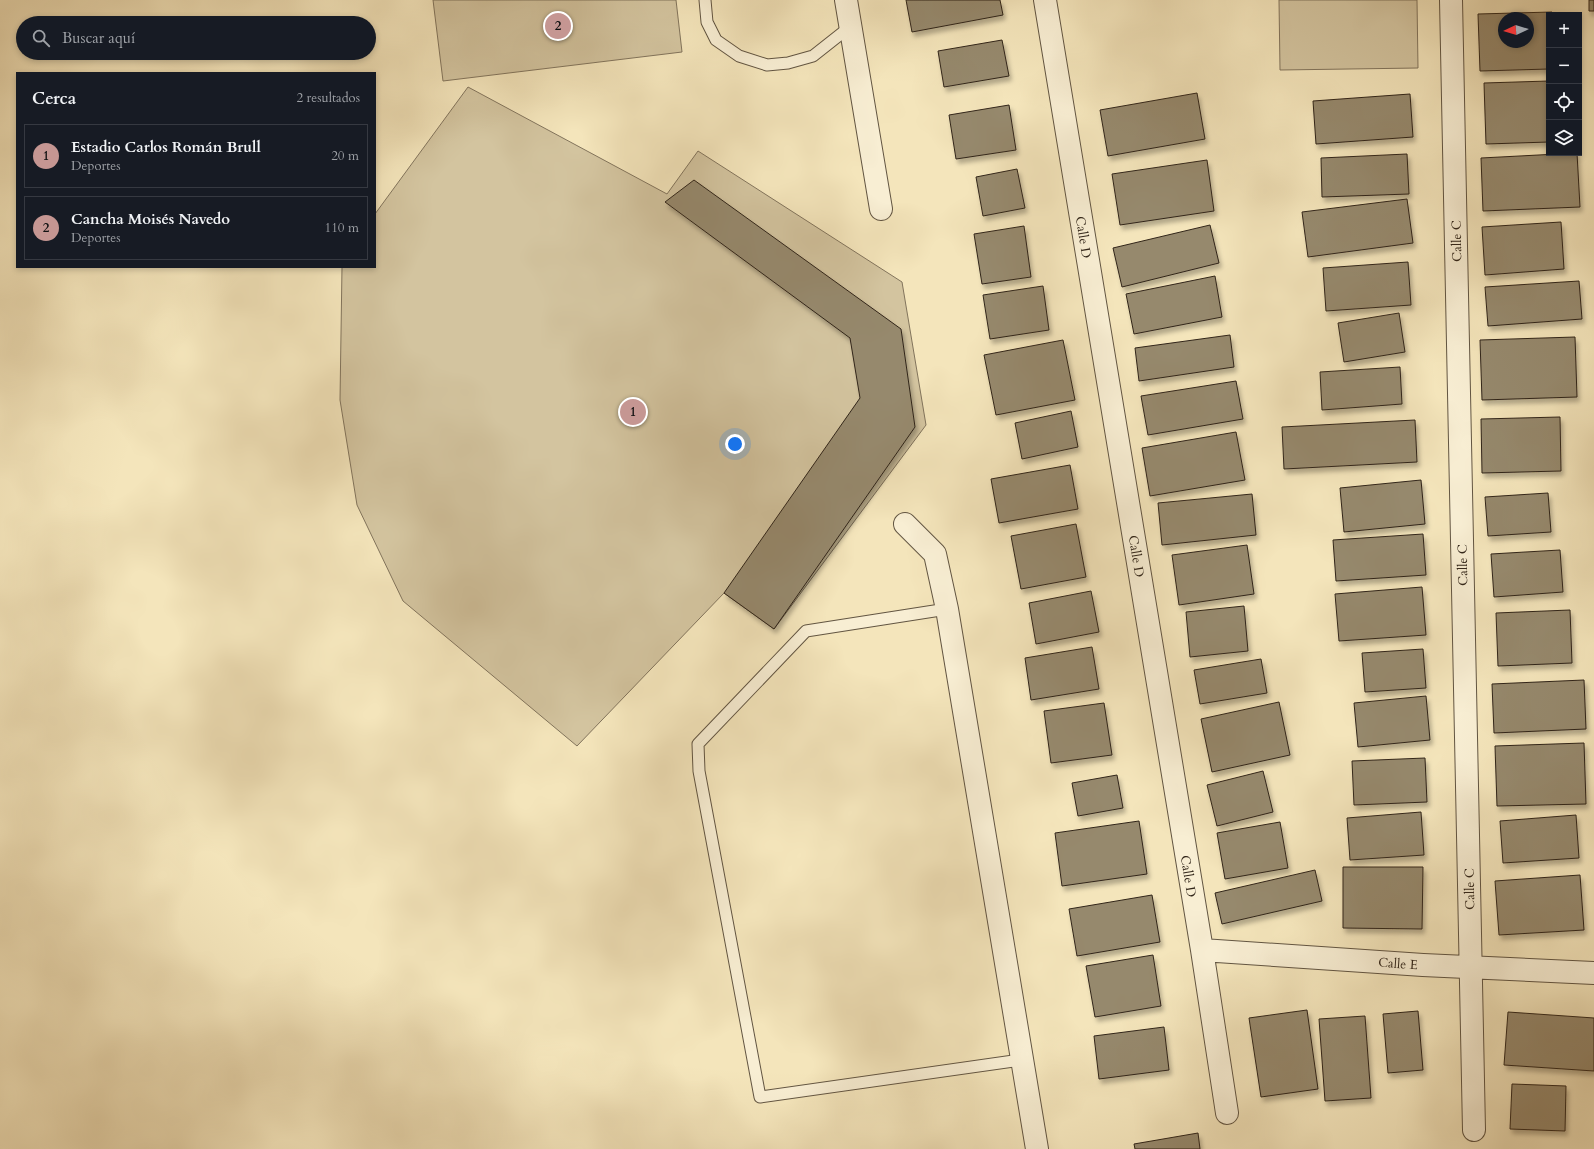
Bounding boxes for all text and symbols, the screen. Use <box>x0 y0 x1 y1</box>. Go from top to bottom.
pin: 2 <box>545 11 571 41</box>
north arrow <box>1498 12 1534 48</box>
map controls <box>1546 12 1582 156</box>
button: + <box>1546 12 1582 48</box>
search box <box>16 16 376 60</box>
icon: search <box>30 27 52 49</box>
text: Buscar aquí <box>62 28 135 48</box>
button: − <box>1546 48 1582 84</box>
button: locate <box>1546 84 1582 120</box>
text: Cerca <box>32 87 76 110</box>
text: 2 resultados <box>296 89 360 107</box>
button: layers <box>1546 120 1582 156</box>
text: Estadio Carlos Román Brull <box>71 137 261 157</box>
text: 1 <box>43 147 49 165</box>
text: 20 m <box>331 147 359 165</box>
text: Deportes <box>71 157 121 175</box>
text: Cancha Moisés Navedo <box>71 209 230 229</box>
street label: Calle D <box>1071 215 1095 259</box>
text: 2 <box>43 219 49 237</box>
text: 110 m <box>325 219 359 237</box>
street label: Calle C <box>1448 220 1466 262</box>
text: Deportes <box>71 229 121 247</box>
pin: 1 <box>620 397 646 427</box>
your location <box>725 434 745 454</box>
street label: Calle D <box>1124 534 1148 578</box>
street label: Calle C <box>1454 544 1472 586</box>
street label: Calle D <box>1176 854 1200 898</box>
street label: Calle C <box>1461 868 1479 910</box>
street label: Calle E <box>1378 954 1418 974</box>

